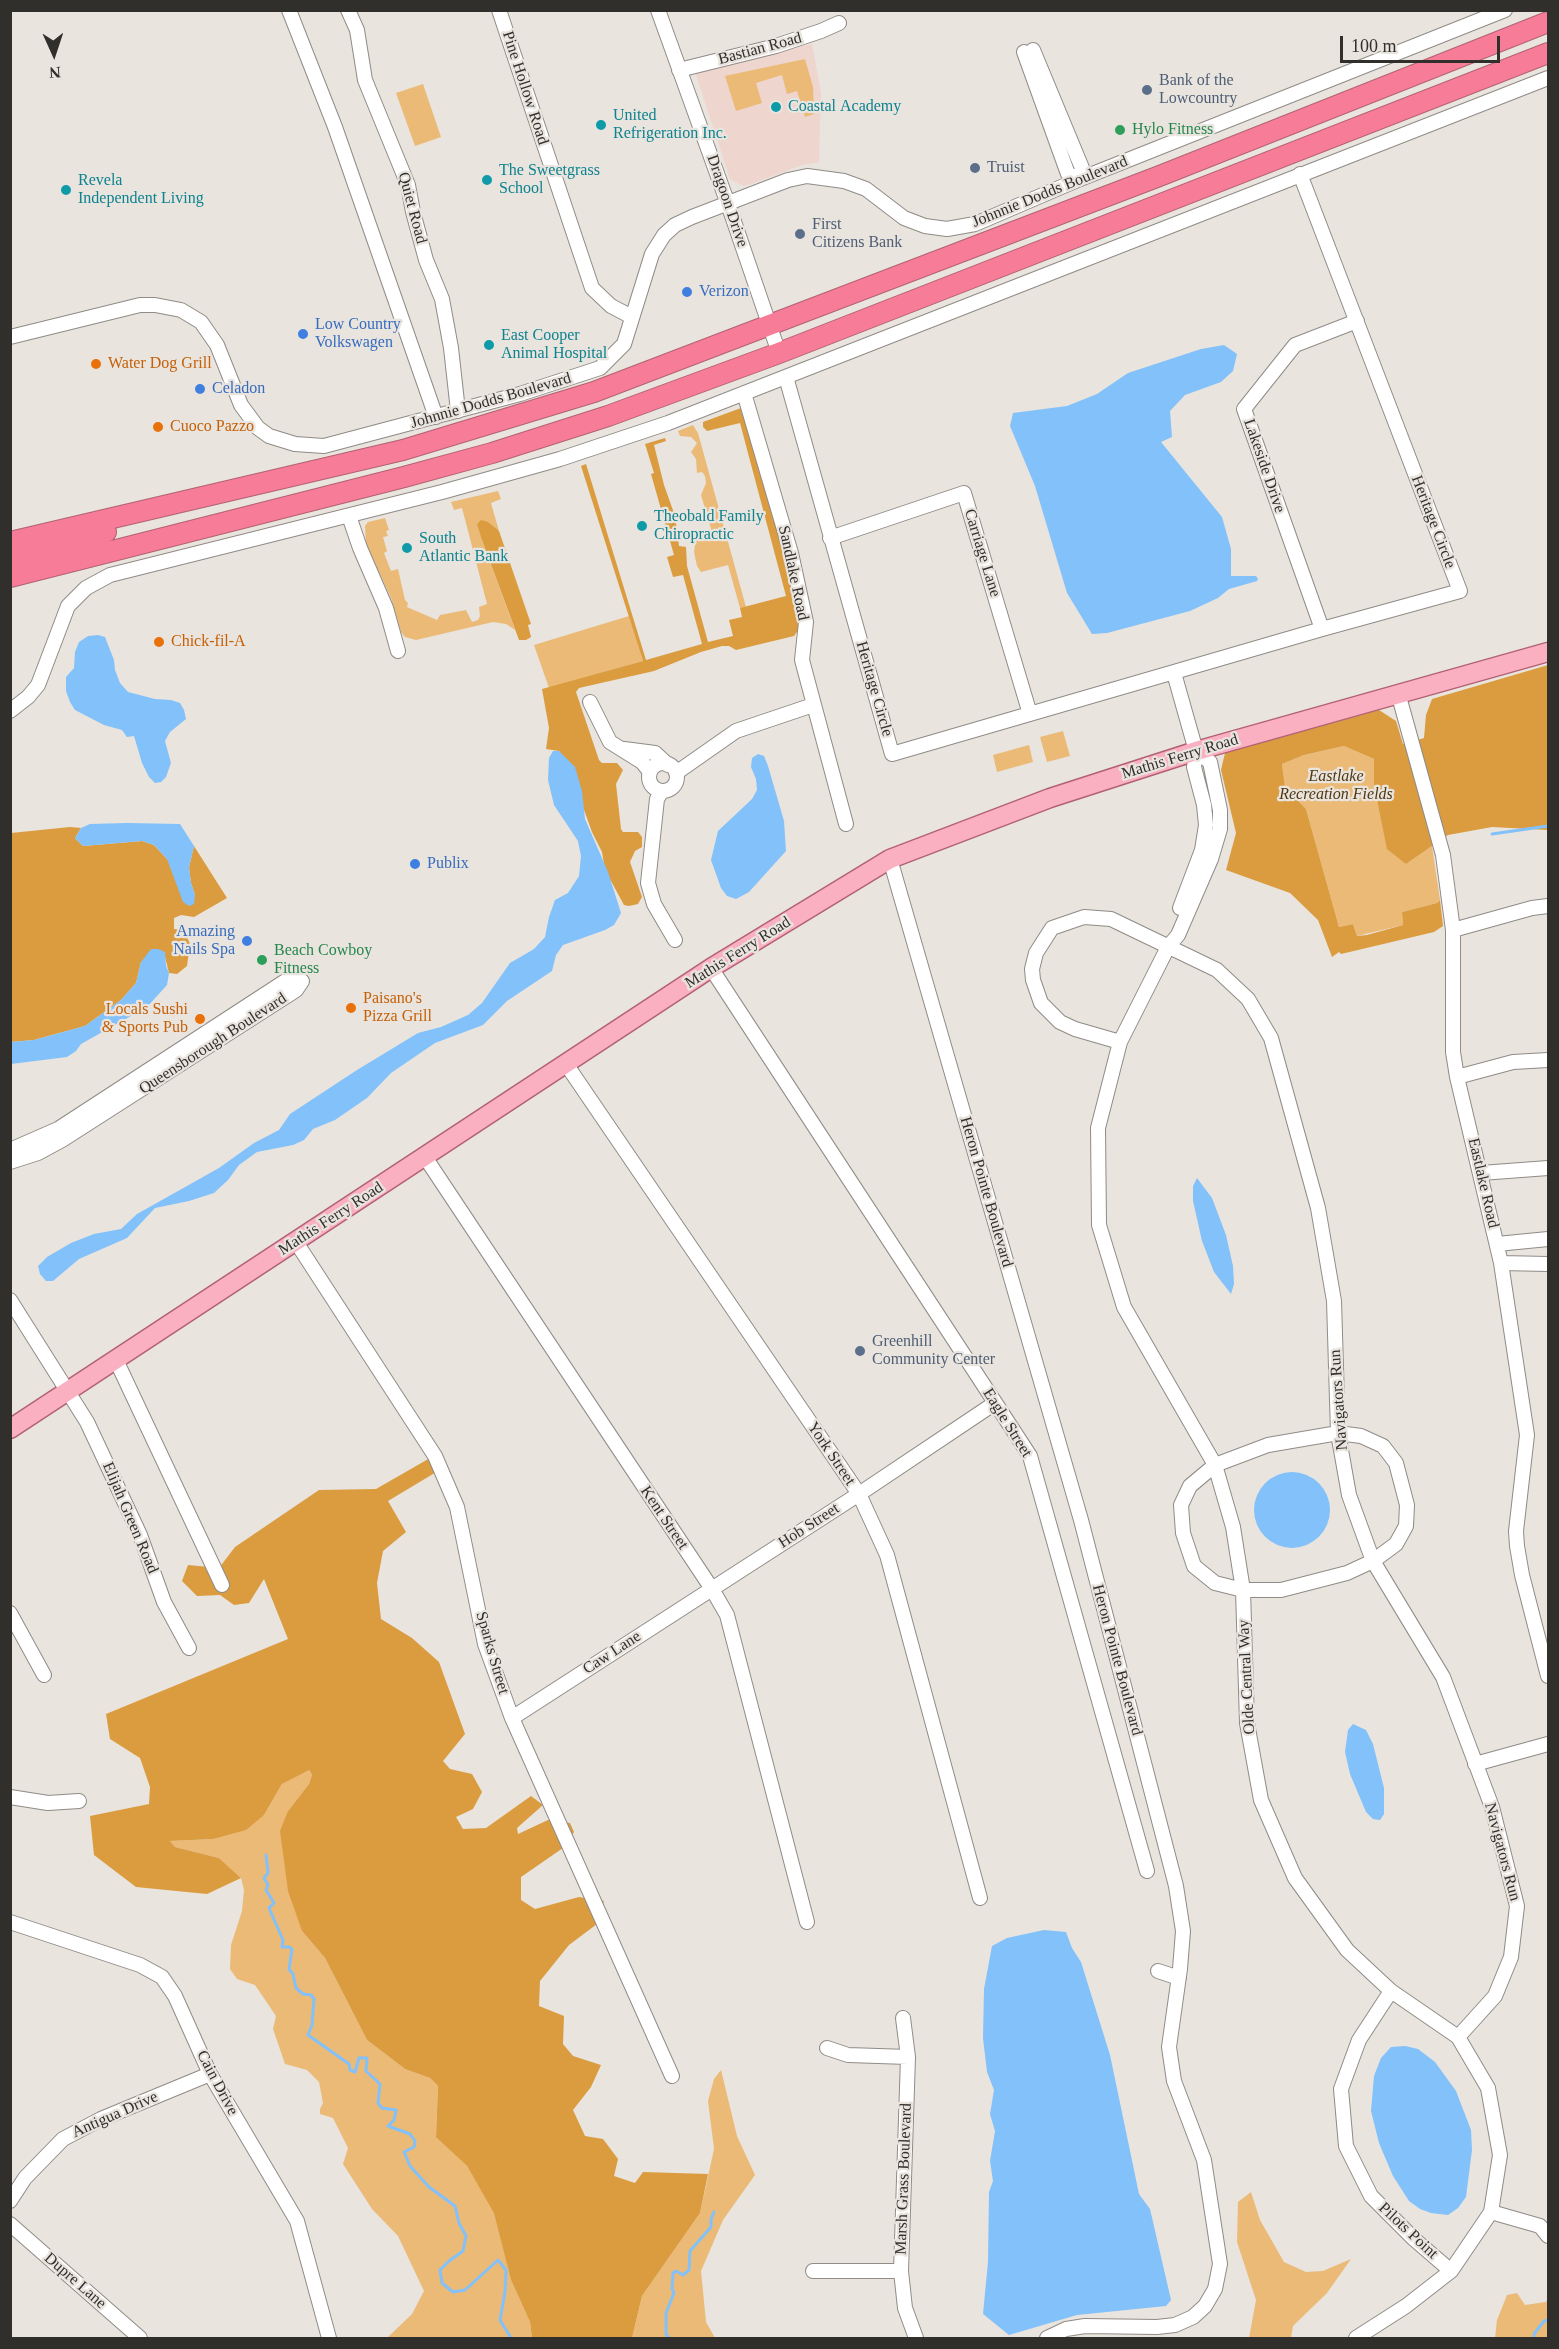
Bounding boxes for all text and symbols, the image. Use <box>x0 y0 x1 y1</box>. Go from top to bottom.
north arrow <box>24 24 84 84</box>
scale bar <box>1343 24 1504 62</box>
street label: Pine Hollow Road <box>498 29 552 147</box>
street label: Bastian Road <box>716 29 804 69</box>
text: 100 m <box>1351 36 1397 56</box>
text: N <box>49 64 61 81</box>
place label: Bank of the Lowcountry <box>1159 71 1237 109</box>
marker: Bank of the Lowcountry <box>1140 83 1154 97</box>
place label: Coastal Academy <box>788 97 901 117</box>
marker: Coastal Academy <box>769 100 783 114</box>
place label: United Refrigeration Inc. <box>613 106 727 144</box>
marker: United Refrigeration Inc. <box>594 118 608 132</box>
place label: Hylo Fitness <box>1132 120 1213 140</box>
marker: Hylo Fitness <box>1113 123 1127 137</box>
street label: Dragoon Drive <box>702 152 752 250</box>
street label: Johnnie Dodds Boulevard <box>969 152 1131 232</box>
place label: Truist <box>987 158 1025 178</box>
place label: The Sweetgrass School <box>499 161 600 199</box>
marker: Truist <box>968 161 982 175</box>
street label: Quiet Road <box>393 170 431 246</box>
place label: Revela Independent Living <box>78 171 204 209</box>
marker: The Sweetgrass School <box>480 173 494 187</box>
marker: Revela Independent Living <box>59 183 73 197</box>
place label: First Citizens Bank <box>812 215 902 253</box>
marker: First Citizens Bank <box>793 227 807 241</box>
place label: Verizon <box>699 282 749 302</box>
marker: Verizon <box>680 285 694 299</box>
place label: Low Country Volkswagen <box>315 315 401 353</box>
place label: East Cooper Animal Hospital <box>501 326 607 364</box>
marker: Low Country Volkswagen <box>296 327 310 341</box>
marker: East Cooper Animal Hospital <box>482 338 496 352</box>
place label: Water Dog Grill <box>108 354 212 374</box>
marker: Water Dog Grill <box>89 357 103 371</box>
street label: Johnnie Dodds Boulevard <box>408 369 574 433</box>
place label: Celadon <box>212 379 265 399</box>
marker: Celadon <box>193 382 207 396</box>
street label: Lakeside Drive <box>1239 416 1289 516</box>
place label: Cuoco Pazzo <box>170 417 254 437</box>
marker: Cuoco Pazzo <box>151 420 165 434</box>
street label: Heritage Circle <box>1406 473 1460 571</box>
place label: Theobald Family Chiropractic <box>654 507 764 545</box>
street label: Carriage Lane <box>960 507 1004 599</box>
marker: Theobald Family Chiropractic <box>635 519 649 533</box>
street label: Sandlake Road <box>774 524 812 622</box>
place label: South Atlantic Bank <box>419 529 508 567</box>
marker: South Atlantic Bank <box>400 541 414 555</box>
place label: Chick-fil-A <box>171 632 246 652</box>
marker: Chick-fil-A <box>152 635 166 649</box>
street label: Heritage Circle <box>851 639 897 739</box>
street label: Mathis Ferry Road <box>1119 730 1241 784</box>
park label: Eastlake Recreation Fields <box>1279 767 1393 805</box>
place label: Publix <box>427 854 469 874</box>
marker: Publix <box>408 857 422 871</box>
street label: Mathis Ferry Road <box>682 913 794 993</box>
place label: Amazing Nails Spa <box>173 922 235 960</box>
marker: Amazing Nails Spa <box>240 934 254 948</box>
place label: Beach Cowboy Fitness <box>274 941 372 979</box>
marker: Beach Cowboy Fitness <box>255 953 269 967</box>
street label: Queensborough Boulevard <box>136 989 290 1099</box>
place label: Paisano's Pizza Grill <box>363 989 432 1027</box>
place label: Locals Sushi & Sports Pub <box>102 1000 188 1038</box>
marker: Paisano's Pizza Grill <box>344 1001 358 1015</box>
marker: Locals Sushi & Sports Pub <box>193 1012 207 1026</box>
street label: Heron Pointe Boulevard <box>955 1115 1017 1269</box>
street label: Eastlake Road <box>1463 1136 1503 1230</box>
street label: Mathis Ferry Road <box>275 1178 387 1260</box>
place label: Greenhill Community Center <box>872 1332 995 1370</box>
marker: Greenhill Community Center <box>853 1344 867 1358</box>
street label: Navigators Run <box>1326 1349 1352 1451</box>
street label: Eagle Street <box>978 1385 1036 1461</box>
street label: York Street <box>803 1419 859 1489</box>
street label: Elijah Green Road <box>98 1459 162 1577</box>
street label: Kent Street <box>636 1483 692 1553</box>
street label: Hob Street <box>775 1499 843 1553</box>
street label: Heron Pointe Boulevard <box>1088 1582 1146 1738</box>
street label: Sparks Street <box>471 1610 513 1696</box>
street label: Olde Central Way <box>1234 1619 1260 1735</box>
street label: Caw Lane <box>579 1627 645 1679</box>
street label: Navigators Run <box>1480 1801 1524 1903</box>
street label: Cain Drive <box>192 2047 242 2119</box>
street label: Antigua Drive <box>69 2088 161 2142</box>
street label: Marsh Grass Boulevard <box>892 2103 916 2255</box>
street label: Pilots Point <box>1374 2199 1442 2263</box>
street label: Dupre Lane <box>40 2249 110 2313</box>

